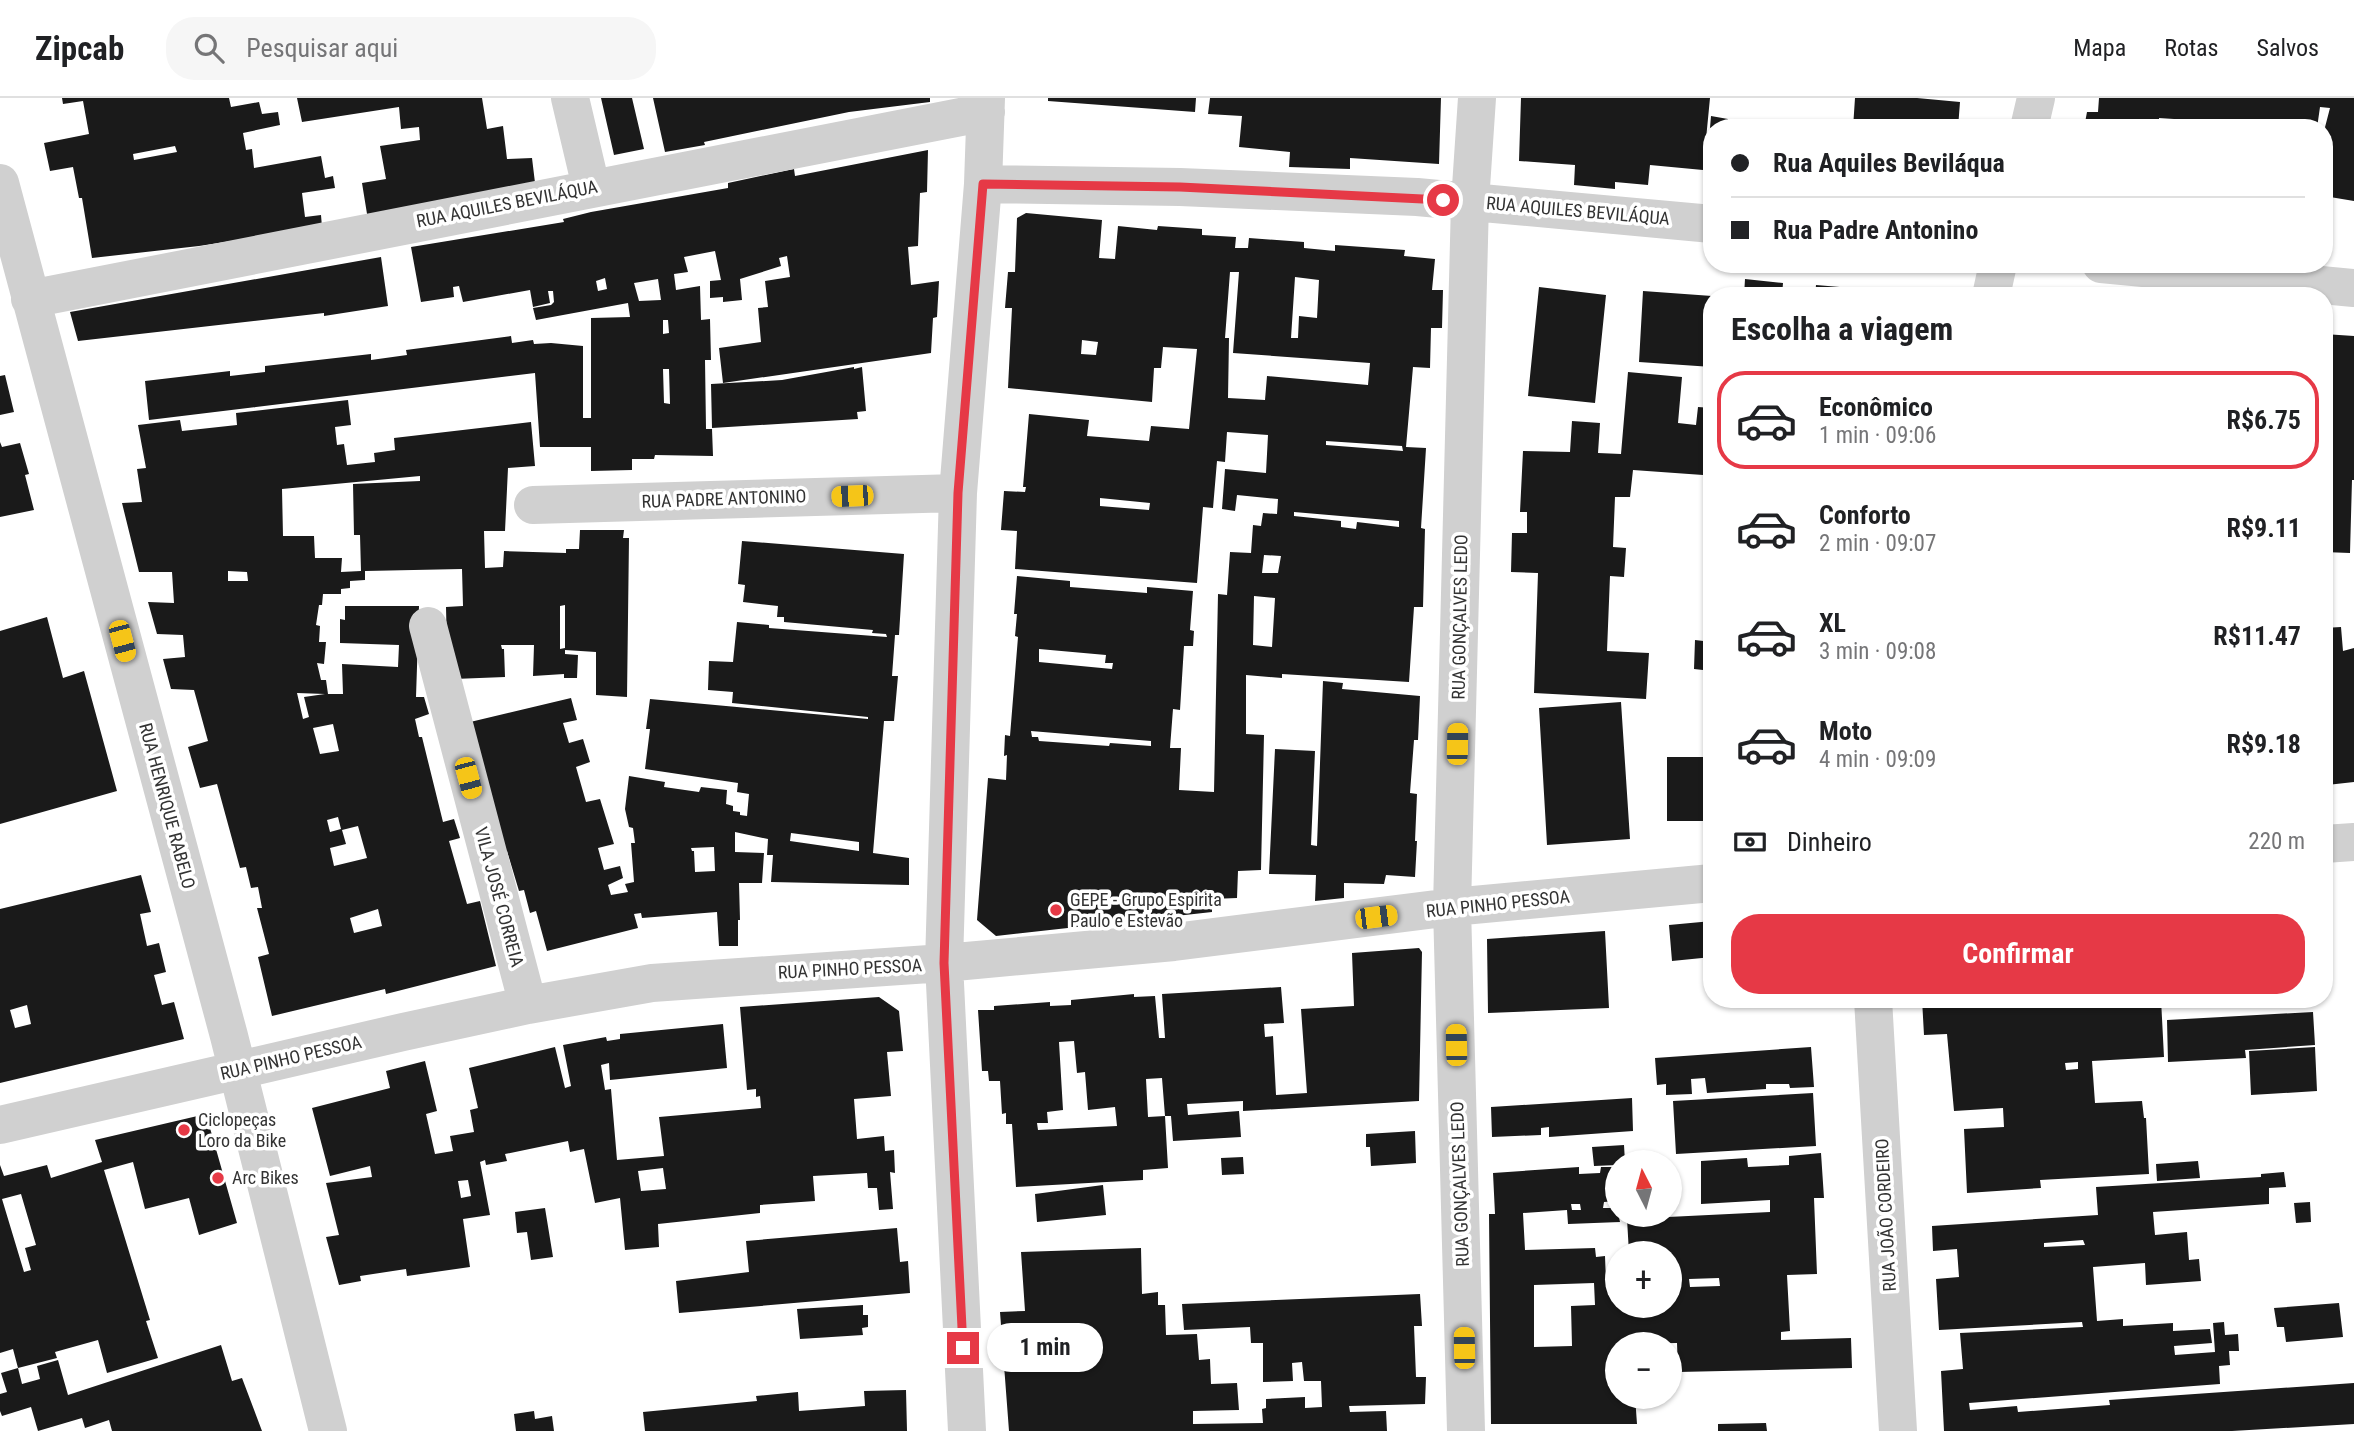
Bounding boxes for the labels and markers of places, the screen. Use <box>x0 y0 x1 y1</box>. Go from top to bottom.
place label: GEPE - Grupo Espirita Paulo e Estevão <box>1070 889 1222 931</box>
marker: GEPE - Grupo Espirita Paulo e Estevão <box>1048 902 1064 918</box>
place label: Ciclopeças Loro da Bike <box>198 1109 286 1151</box>
marker: Ciclopeças Loro da Bike <box>176 1122 192 1138</box>
place label: Arc Bikes <box>232 1167 299 1188</box>
marker: Arc Bikes <box>210 1170 226 1186</box>

